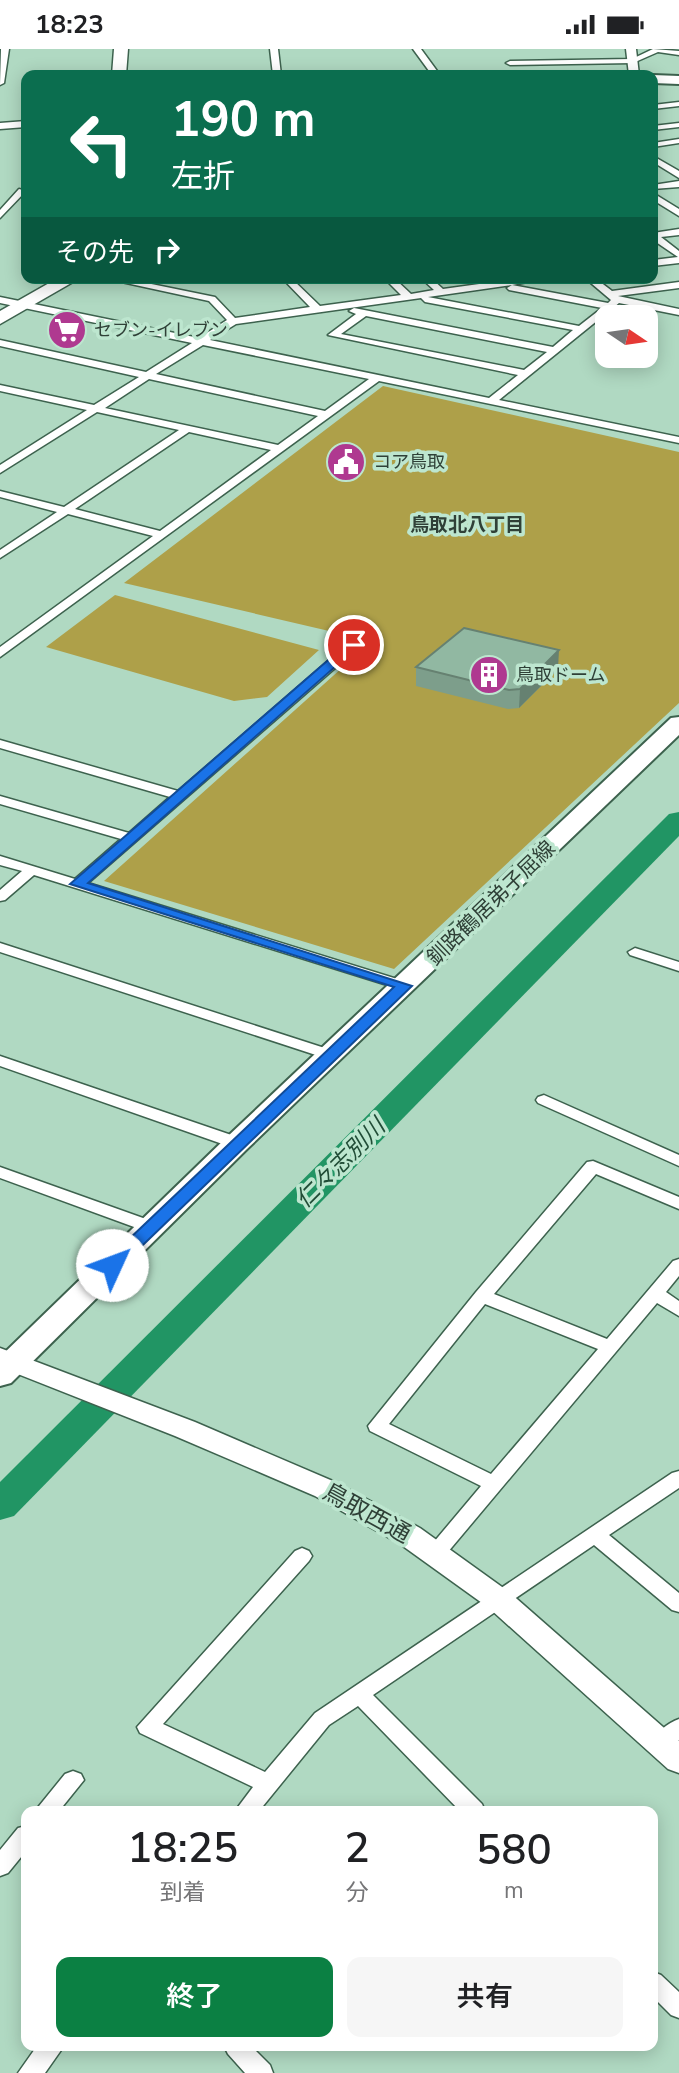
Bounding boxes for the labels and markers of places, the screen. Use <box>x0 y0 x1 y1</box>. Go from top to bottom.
supermarket icon: セブン-イレブン <box>46 309 88 351</box>
place label: セブン-イレブン <box>94 318 228 342</box>
public building icon: コア鳥取 <box>325 441 367 483</box>
place label: コア鳥取 <box>373 450 445 474</box>
pin <box>324 615 384 675</box>
building icon: 鳥取ドーム <box>468 654 510 696</box>
place label: 鳥取ドーム <box>516 663 605 687</box>

